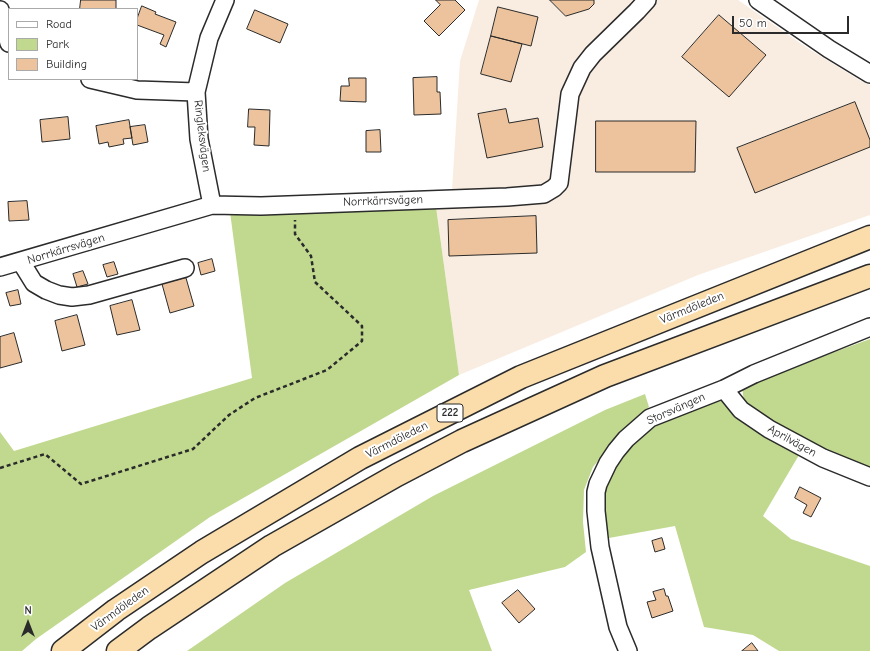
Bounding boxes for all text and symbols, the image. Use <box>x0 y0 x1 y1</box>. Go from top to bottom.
legend <box>8 8 138 80</box>
scale bar <box>734 8 851 34</box>
text: 50 m <box>739 16 767 30</box>
text: Road <box>46 17 72 31</box>
text: Park <box>46 37 69 51</box>
text: Building <box>46 57 87 71</box>
street label: Ringleksvägen <box>190 99 214 173</box>
street label: Norrkärrsvägen <box>343 192 423 210</box>
street label: Norrkärrsvägen <box>26 230 106 268</box>
street label: Värmdöleden <box>658 289 726 327</box>
street label: Storsvängen <box>645 390 707 428</box>
road number: 222 <box>437 404 463 422</box>
street label: Värmdöleden <box>364 418 430 462</box>
street label: Aprilvägen <box>765 422 819 460</box>
street label: Värmdöleden <box>88 583 152 635</box>
north arrow <box>8 603 48 643</box>
text: N <box>24 604 32 617</box>

